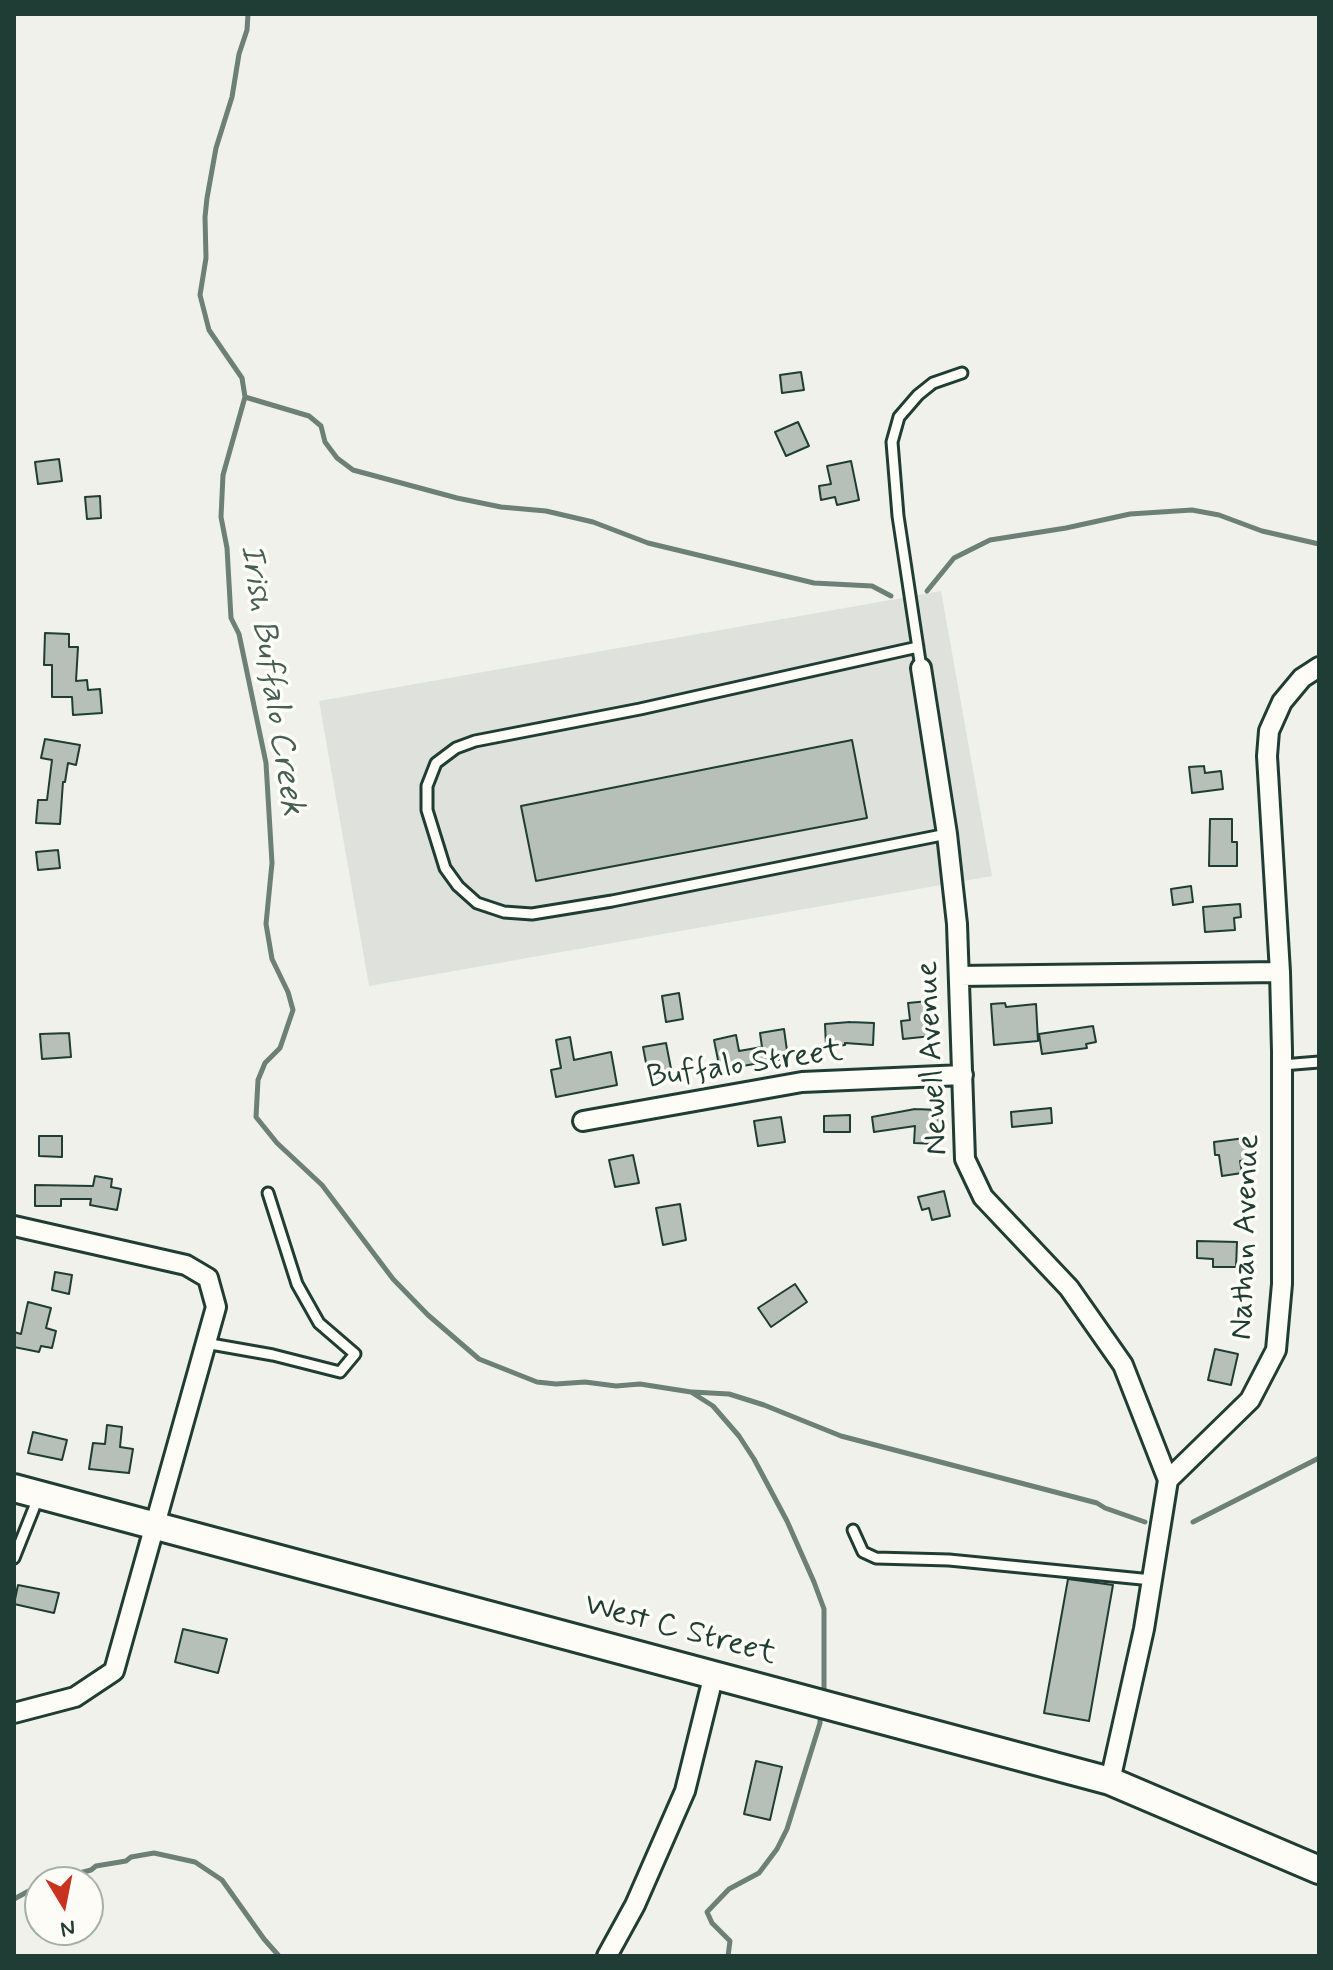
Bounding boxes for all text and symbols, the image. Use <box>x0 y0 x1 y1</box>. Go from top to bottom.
water label: Irish Buffalo Creek <box>228 541 312 819</box>
street label: Newell Avenue <box>910 960 958 1156</box>
street label: Buffalo Street <box>645 1033 845 1099</box>
street label: Nathan Avenue <box>1224 1133 1270 1341</box>
street label: West C Street <box>580 1587 780 1675</box>
north arrow <box>24 1866 104 1946</box>
text: N <box>58 1913 77 1943</box>

